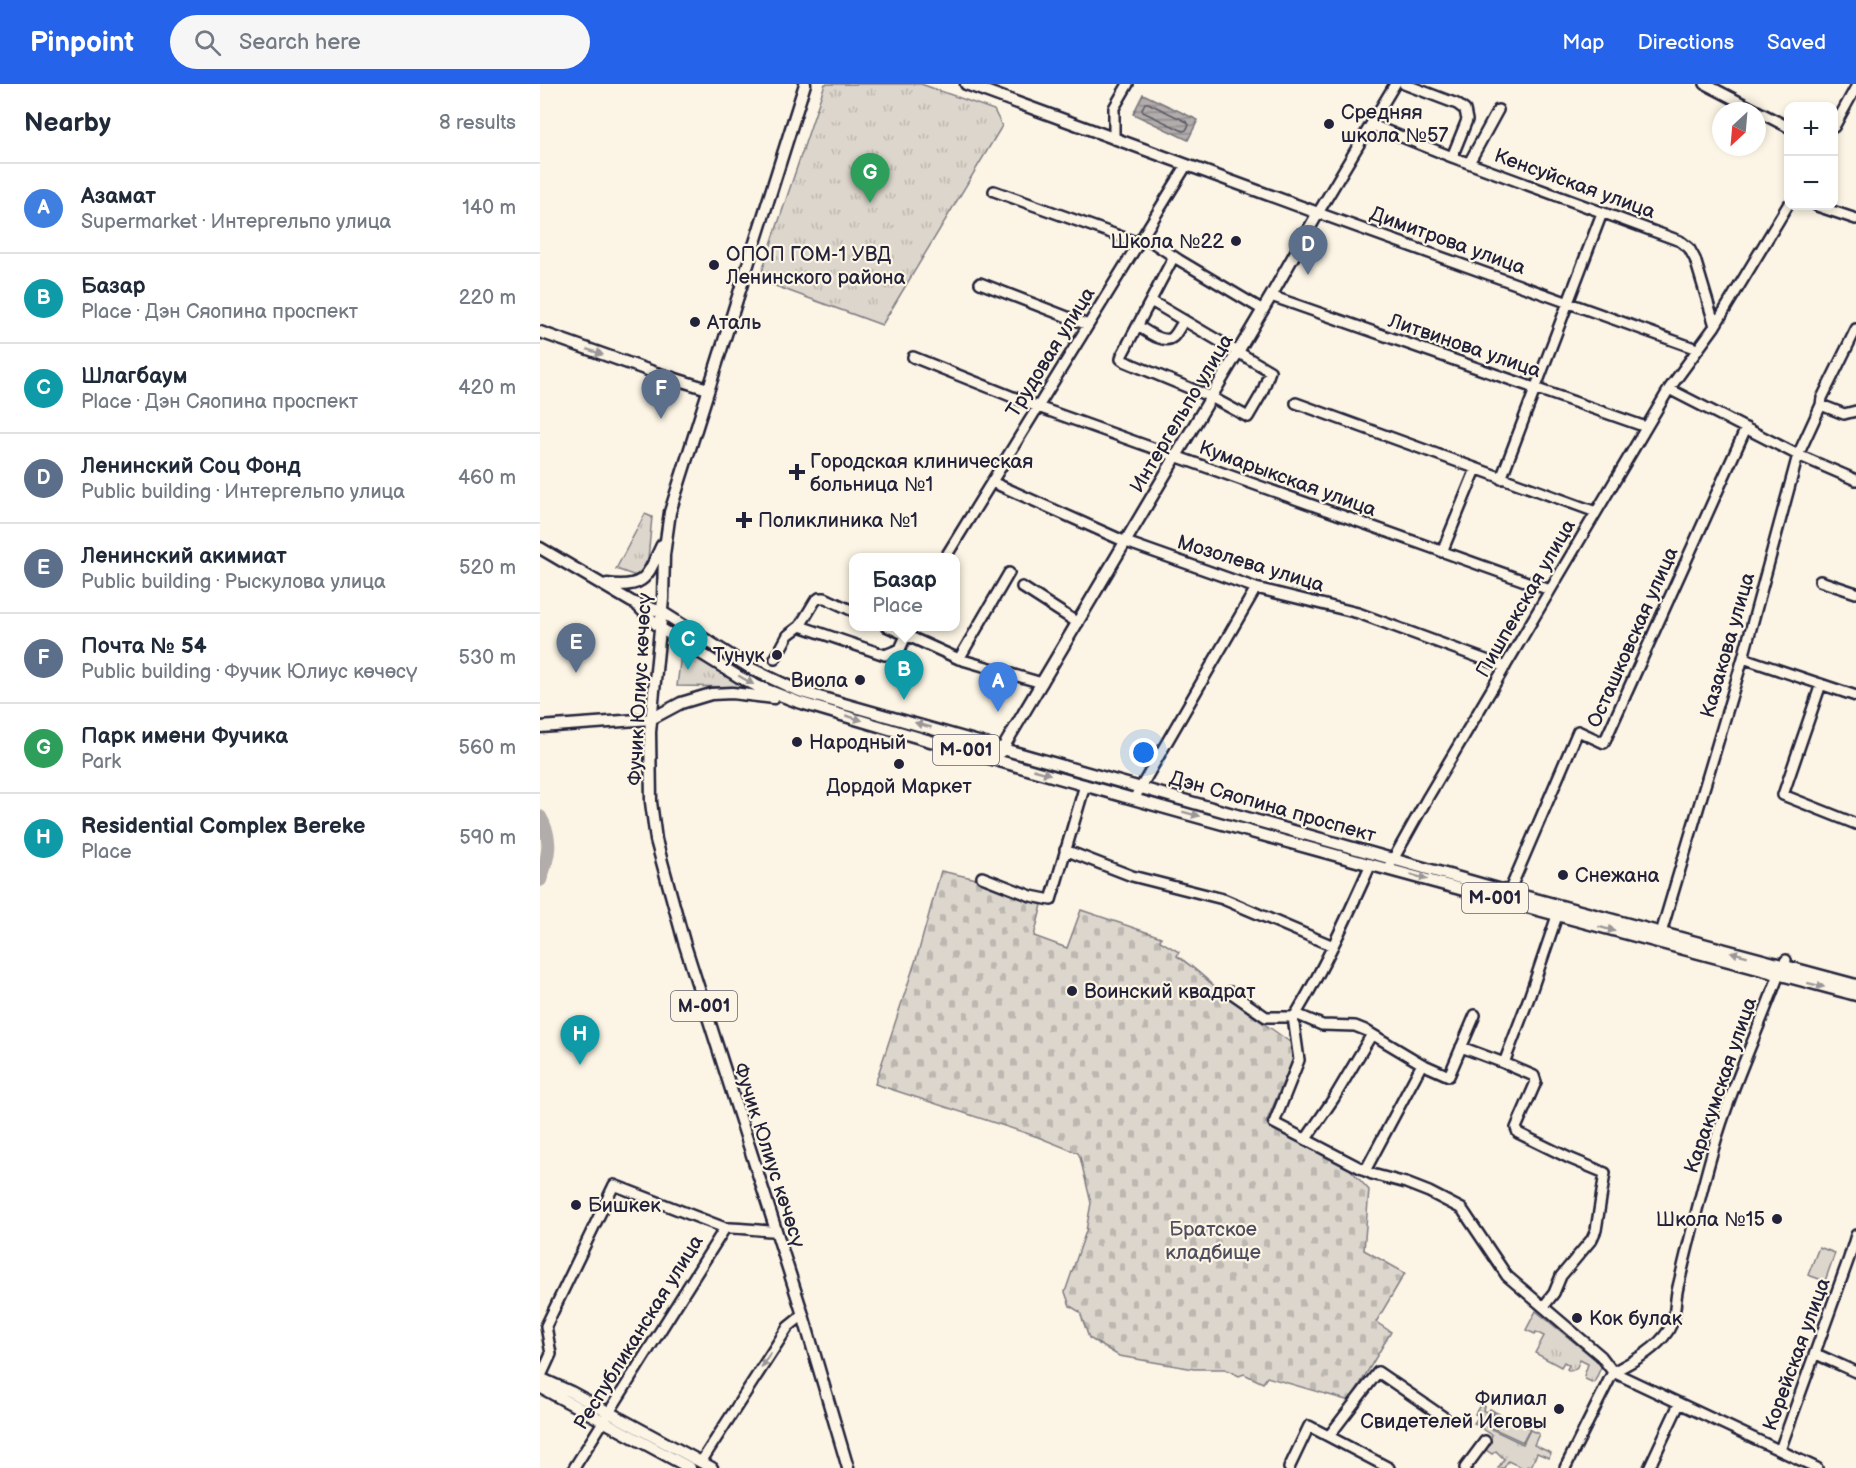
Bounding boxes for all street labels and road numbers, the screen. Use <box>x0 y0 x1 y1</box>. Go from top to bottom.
street label: Кенсуйская улица <box>1491 144 1659 224</box>
street label: Димитрова улица <box>1367 202 1529 280</box>
street label: Трудовая улица <box>1001 283 1101 422</box>
street label: Литвинова улица <box>1384 308 1544 383</box>
street label: Интергельпо улица <box>1125 330 1239 497</box>
street label: Кумарыкская улица <box>1196 436 1380 522</box>
street label: Пишпекская улица <box>1471 515 1581 682</box>
street label: Мозолева улица <box>1174 530 1327 598</box>
street label: Осташковская улица <box>1582 543 1684 732</box>
street label: Казакова улица <box>1696 570 1760 721</box>
street label: Фучик Юлиус көчөсү <box>623 592 657 786</box>
road number: M-001 <box>933 735 999 765</box>
street label: Дэн Сяопина проспект <box>1167 766 1379 848</box>
road number: M-001 <box>1462 883 1528 913</box>
road number: М-001 <box>671 991 737 1021</box>
street label: Каракумская улица <box>1680 994 1762 1177</box>
street label: Фучик Юлиус көчөсү <box>728 1060 810 1251</box>
street label: Республиканская улица <box>569 1231 709 1434</box>
street label: Корейская улица <box>1758 1274 1836 1434</box>

